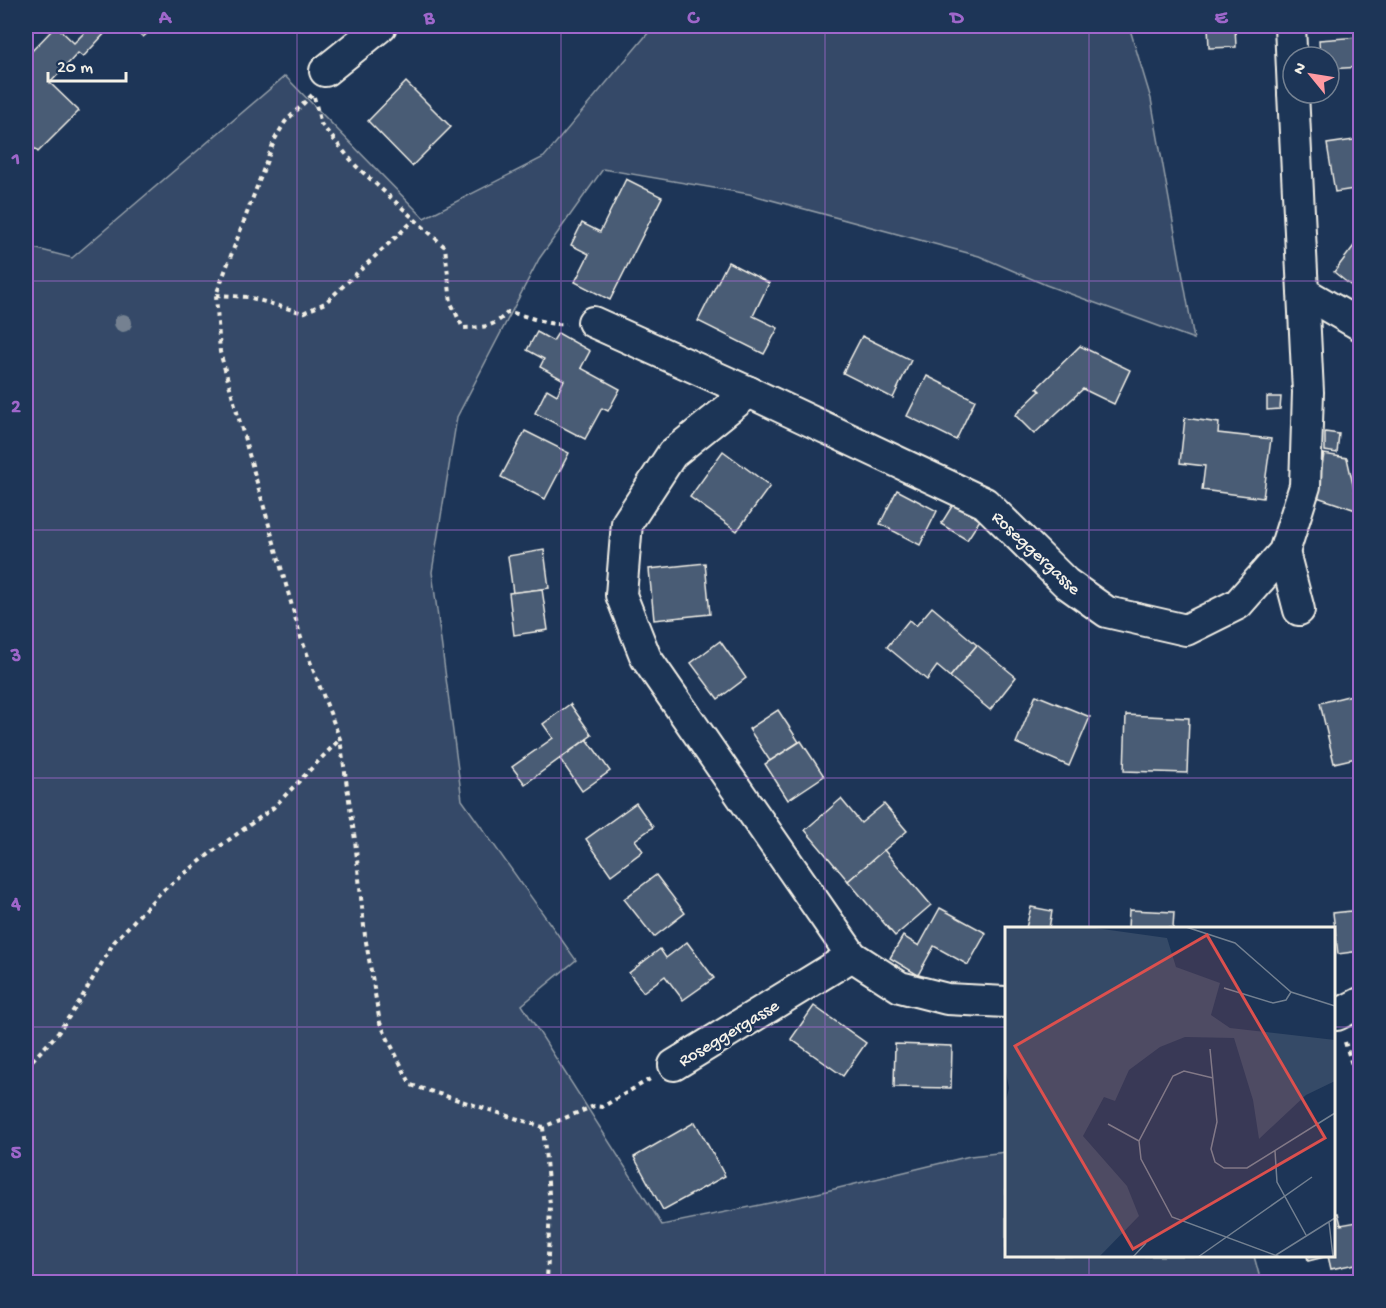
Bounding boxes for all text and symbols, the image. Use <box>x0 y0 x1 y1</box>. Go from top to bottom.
text: A <box>158 8 173 31</box>
text: B <box>423 8 435 31</box>
text: C <box>687 8 701 31</box>
text: D <box>948 8 964 31</box>
text: E <box>1215 8 1229 31</box>
scale bar <box>48 45 126 83</box>
north arrow <box>1281 45 1341 105</box>
text: 20 m <box>57 58 93 79</box>
text: N <box>1290 60 1312 79</box>
text: 1 <box>11 149 20 172</box>
text: 2 <box>11 397 21 420</box>
street label: Roseggergasse <box>987 507 1085 601</box>
text: 3 <box>10 646 21 669</box>
text: 4 <box>10 894 21 917</box>
inset map <box>1005 927 1335 1257</box>
street label: Roseggergasse <box>675 996 784 1072</box>
text: 5 <box>11 1143 22 1166</box>

